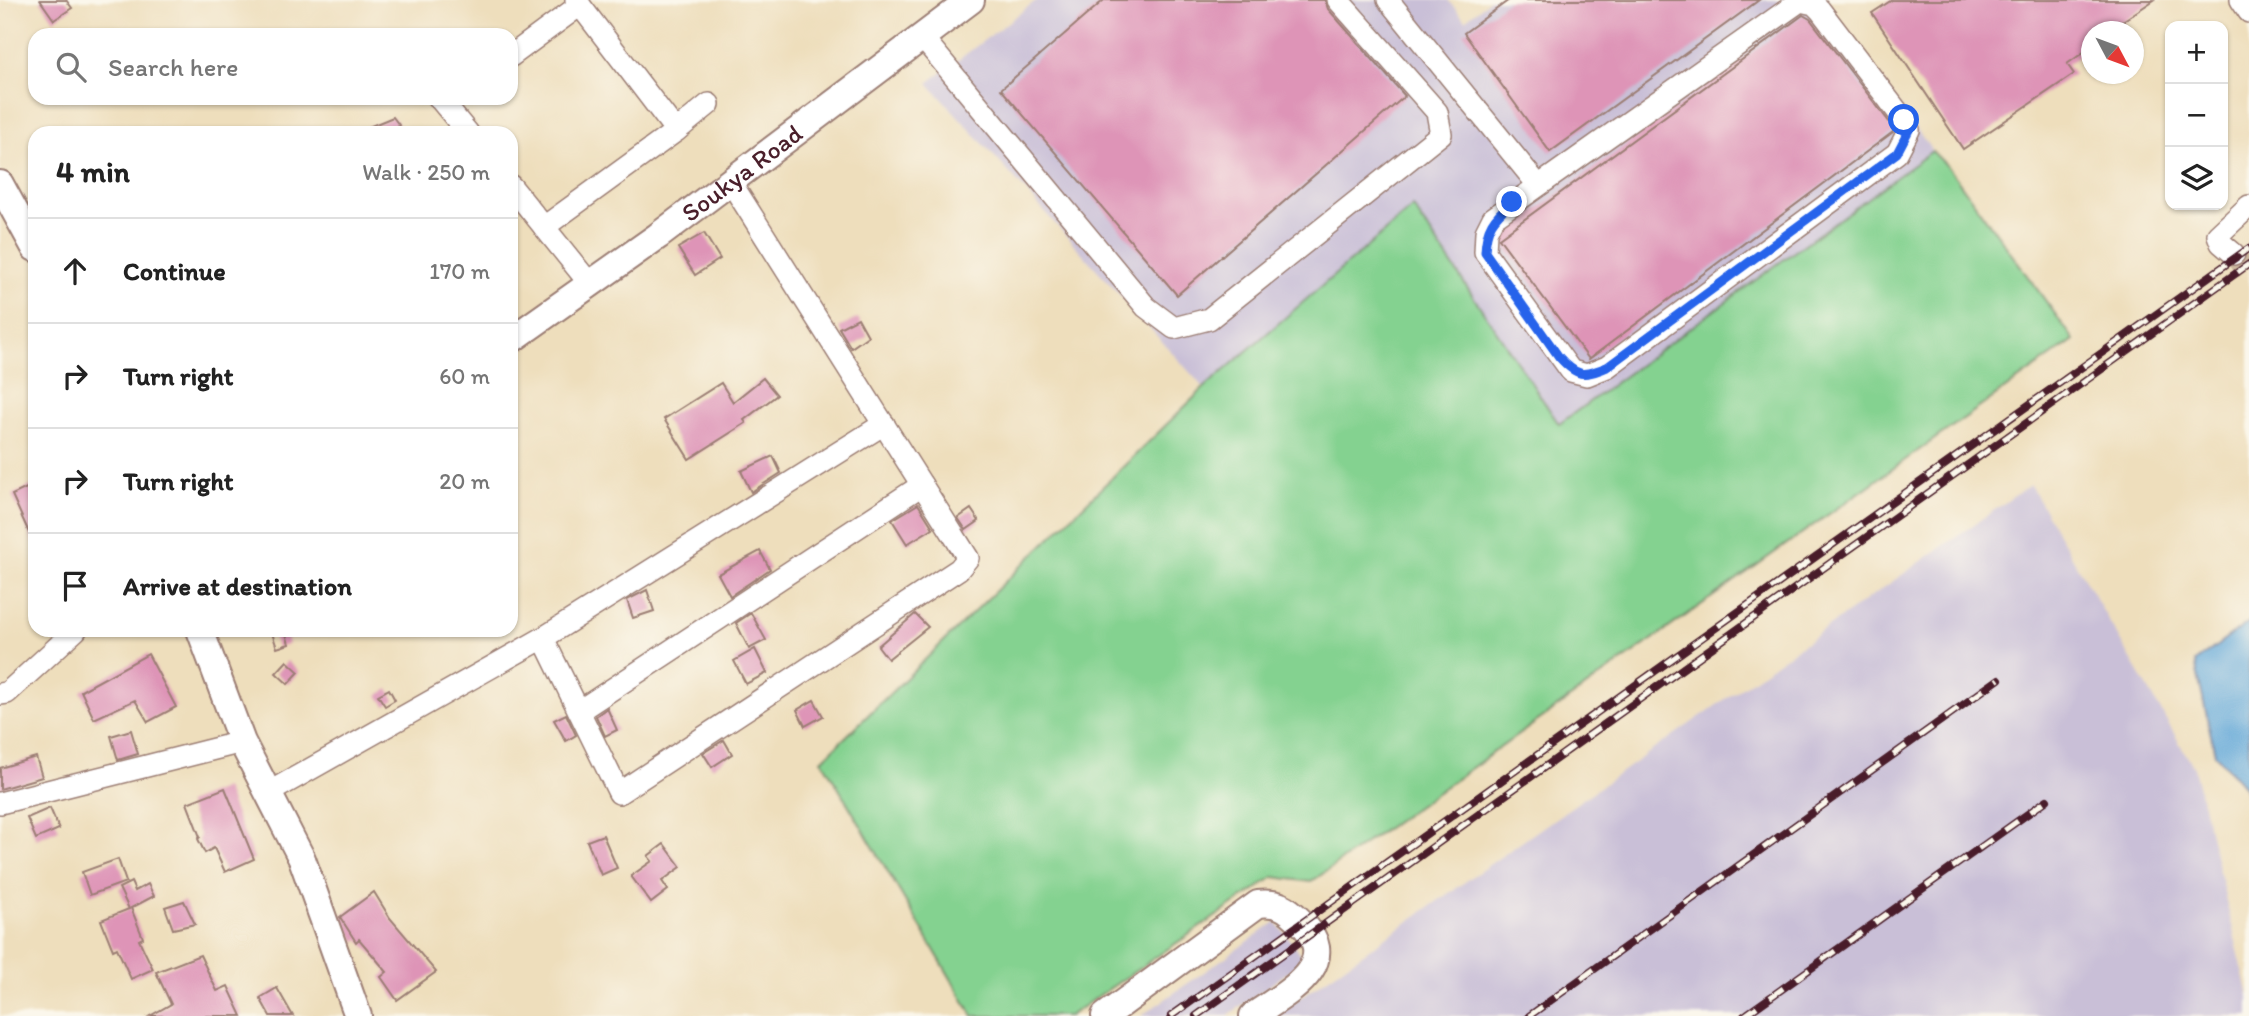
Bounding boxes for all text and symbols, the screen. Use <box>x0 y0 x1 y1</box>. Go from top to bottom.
north arrow <box>2081 21 2144 84</box>
map controls <box>2165 21 2228 210</box>
button: + <box>2165 21 2228 84</box>
search box <box>28 28 518 105</box>
icon: search <box>52 48 90 86</box>
text: Search here <box>108 51 238 83</box>
button: − <box>2165 84 2228 147</box>
route start <box>1888 104 1919 135</box>
street label: Soukya Road <box>675 117 809 229</box>
button: layers <box>2165 147 2228 210</box>
text: 4 min <box>56 153 130 190</box>
text: Walk · 250 m <box>362 158 490 186</box>
route end <box>1496 186 1527 217</box>
icon: ahead <box>56 252 94 290</box>
text: Continue <box>123 255 226 287</box>
text: 170 m <box>429 257 490 285</box>
icon: right <box>56 357 94 395</box>
text: Turn right <box>123 360 234 392</box>
text: 60 m <box>439 362 490 390</box>
icon: right <box>56 462 94 500</box>
text: Turn right <box>123 465 234 497</box>
text: 20 m <box>439 467 490 495</box>
icon: arrive <box>56 567 94 605</box>
text: Arrive at destination <box>123 570 352 602</box>

